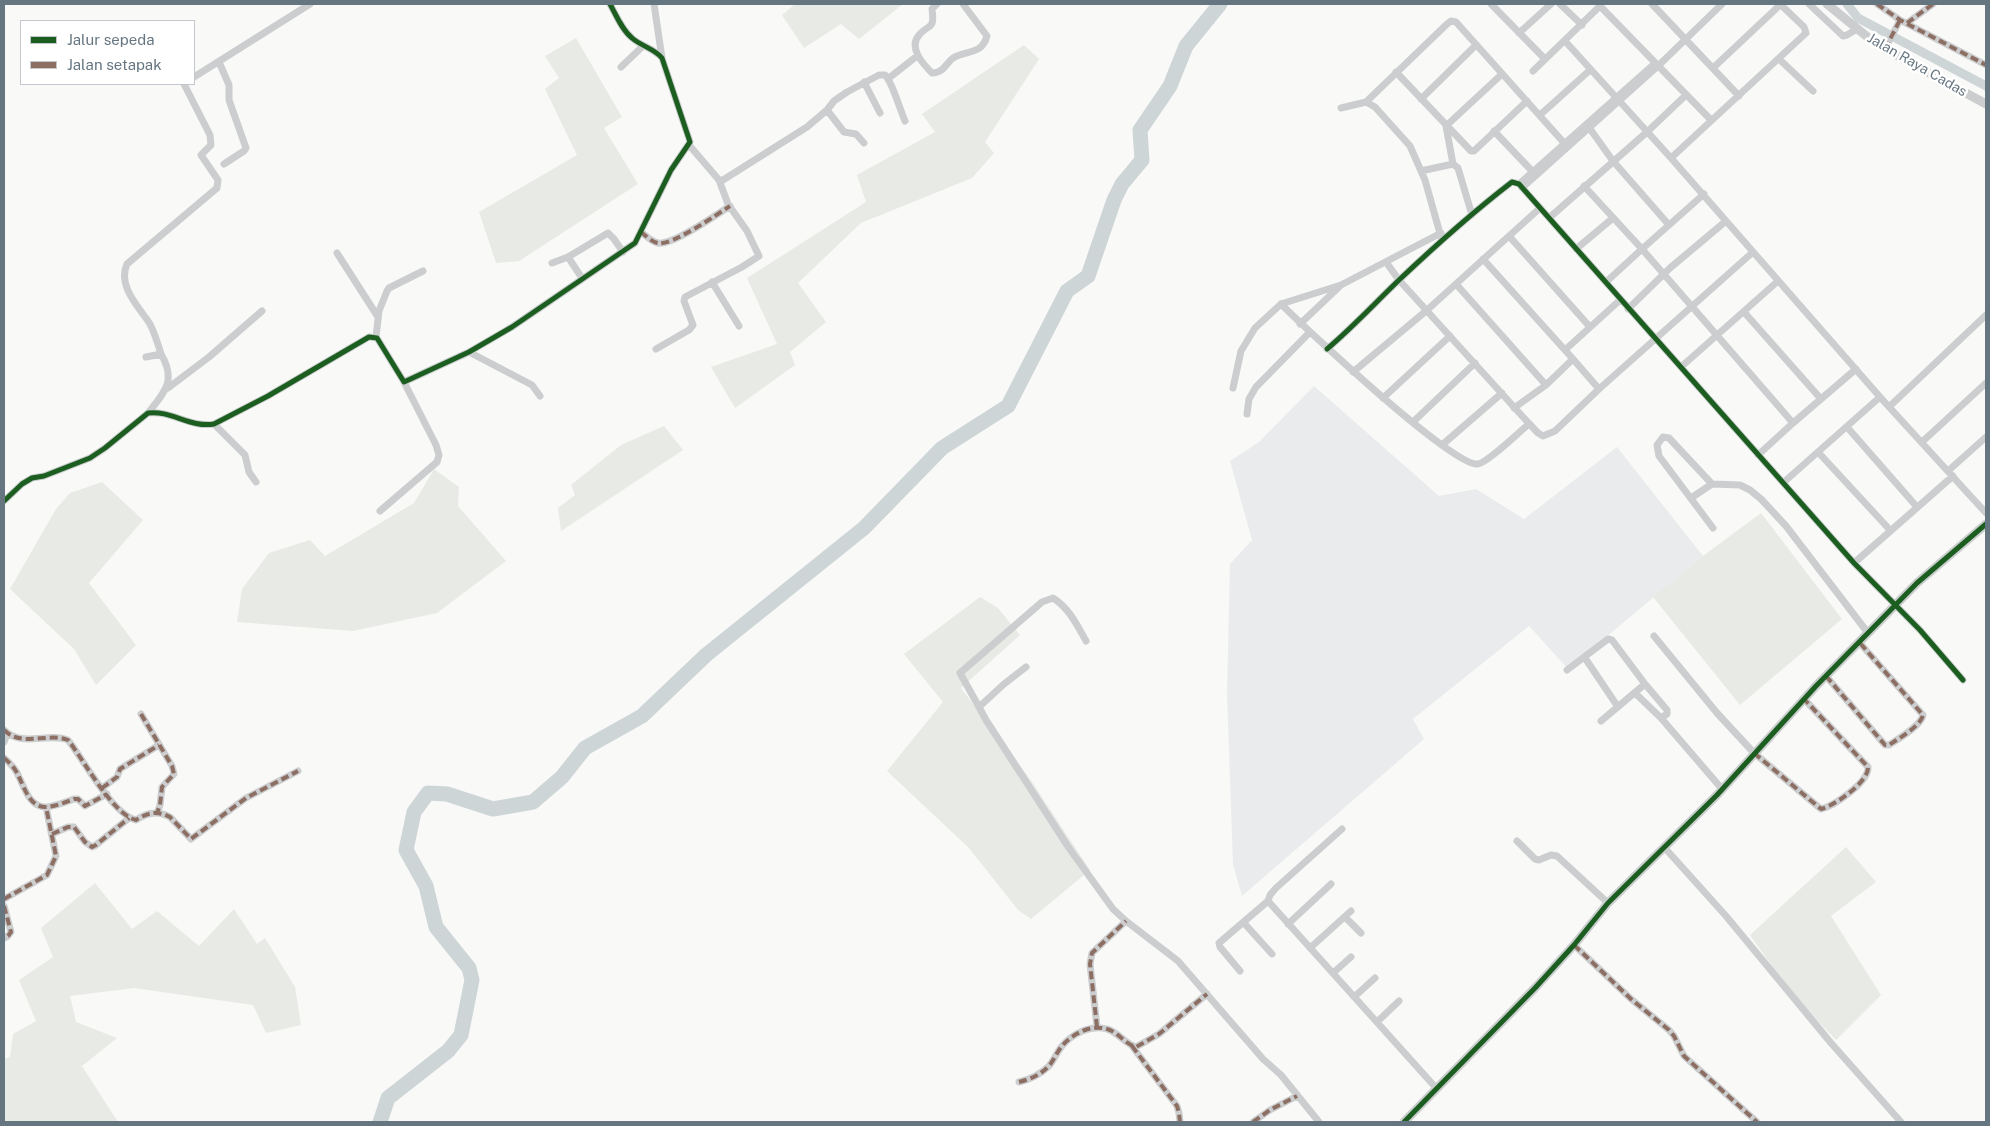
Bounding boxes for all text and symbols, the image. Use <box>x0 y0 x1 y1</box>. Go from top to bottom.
legend <box>20 20 195 85</box>
street label: Jalan Raya Cadas <box>1864 30 1970 100</box>
text: Jalur sepeda <box>67 31 155 48</box>
text: Jalan setapak <box>67 56 162 73</box>

